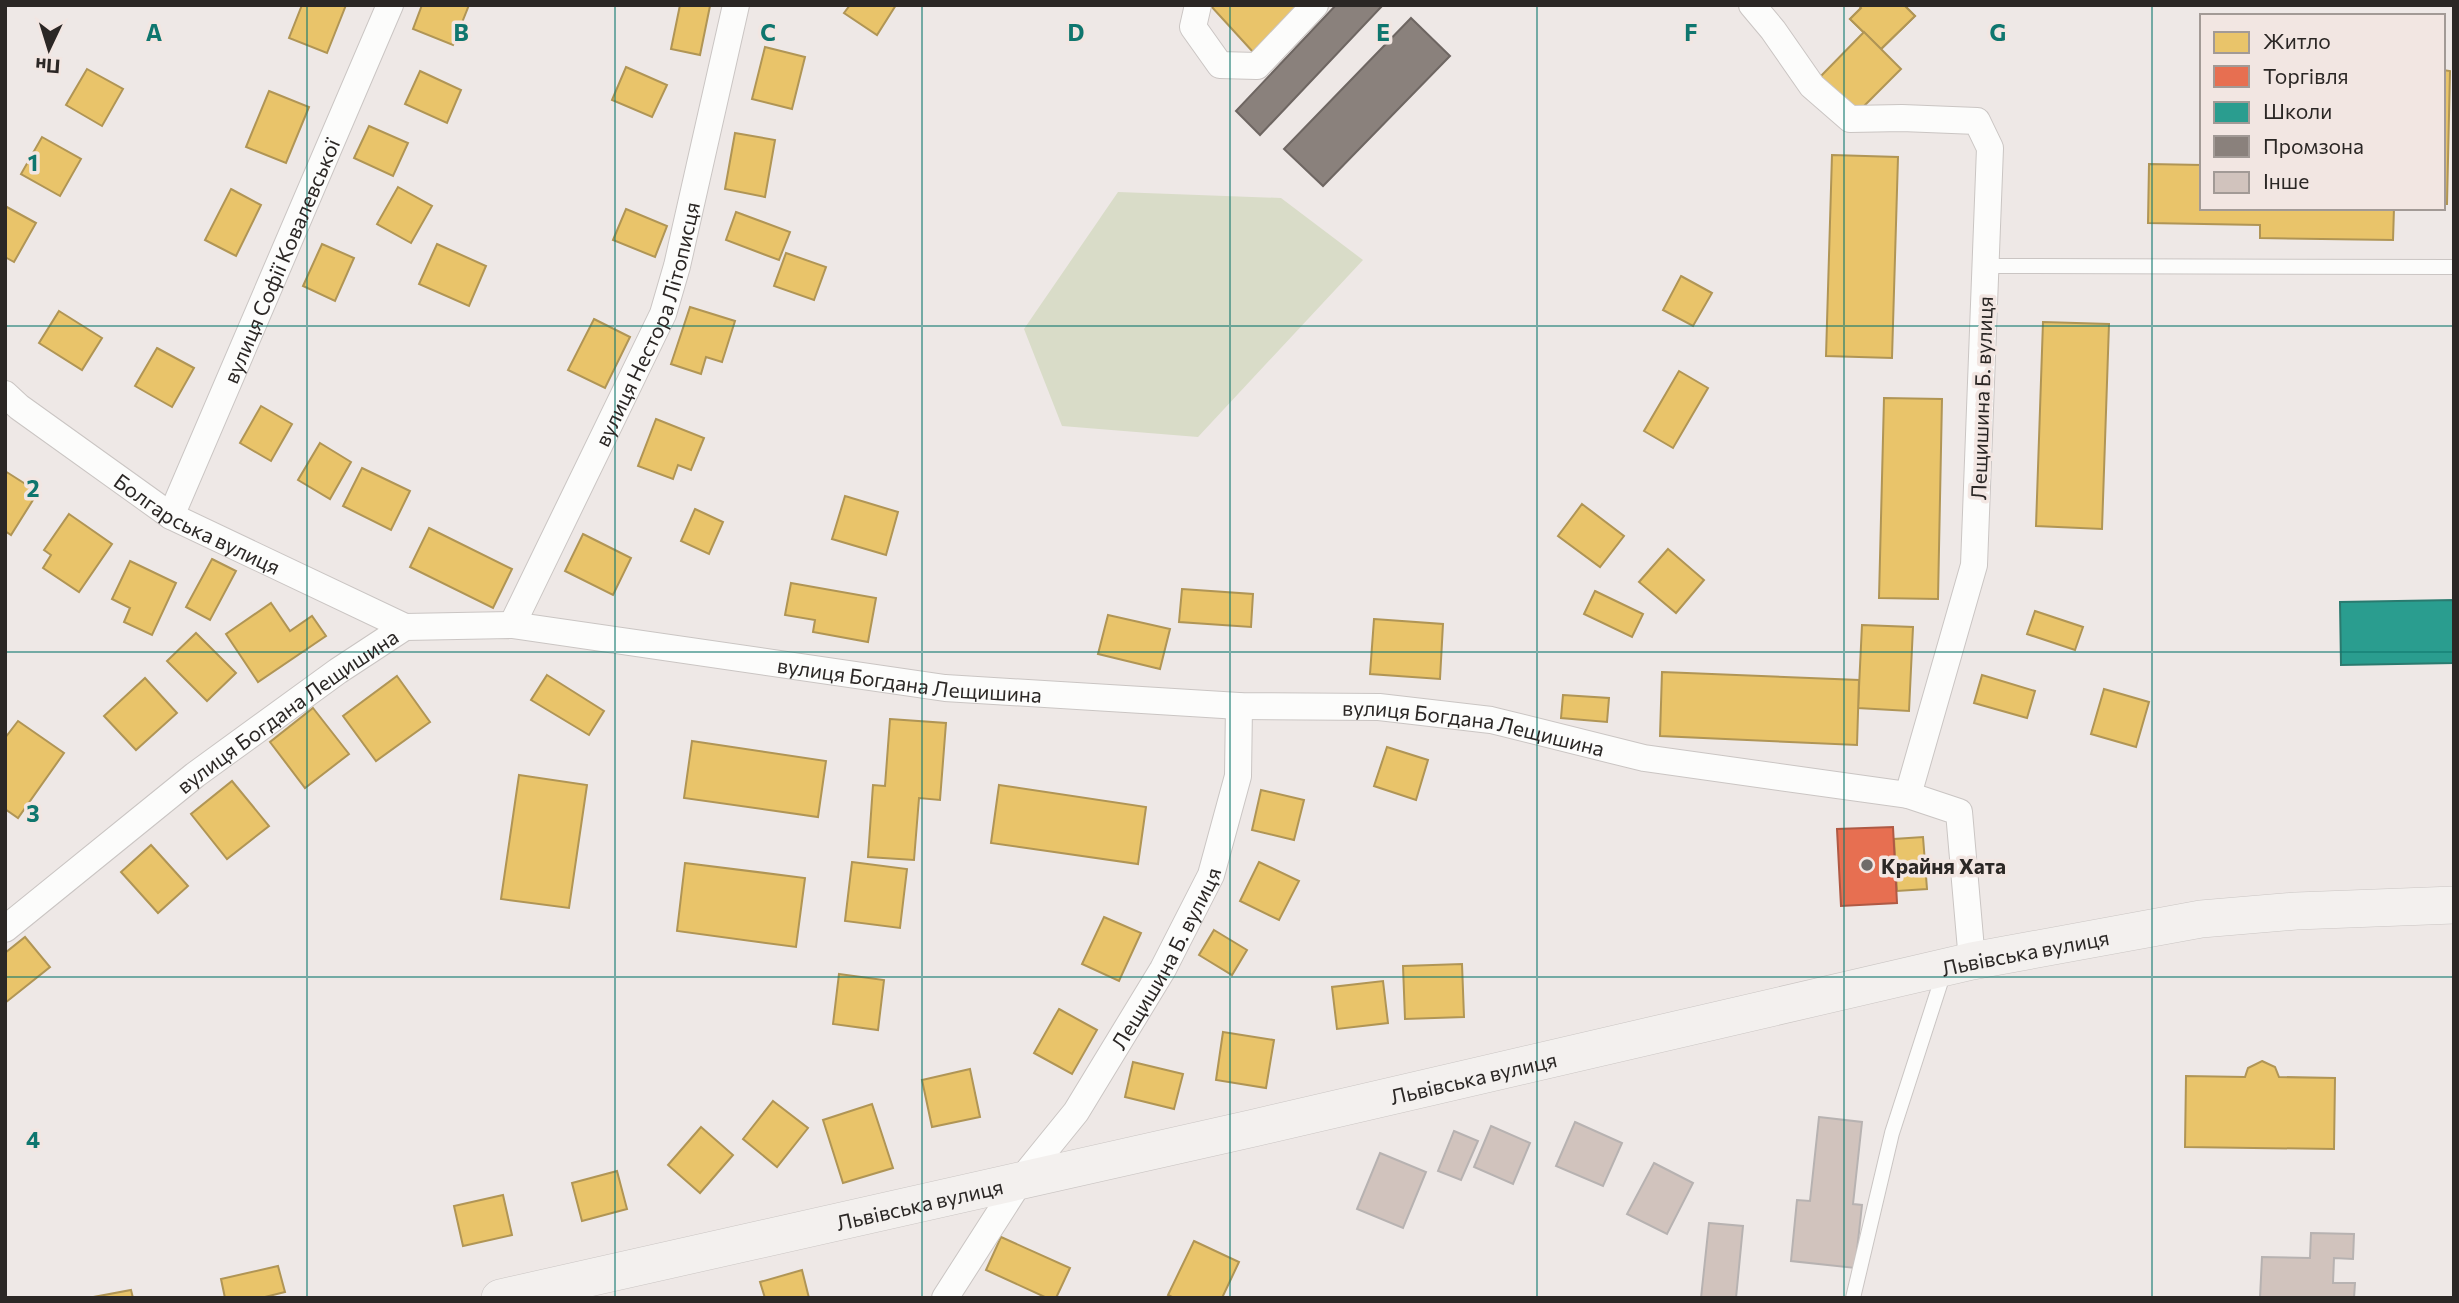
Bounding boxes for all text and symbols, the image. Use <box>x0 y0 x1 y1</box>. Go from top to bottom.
north arrow <box>14 14 84 84</box>
legend <box>2200 14 2445 210</box>
text: A <box>146 18 163 46</box>
text: B <box>453 18 469 46</box>
text: C <box>760 18 776 46</box>
text: D <box>1068 18 1085 46</box>
text: E <box>1376 18 1390 46</box>
text: F <box>1684 18 1698 46</box>
text: G <box>1990 18 2006 46</box>
text: Житло <box>2263 28 2331 53</box>
text: Пн <box>34 54 61 79</box>
text: Торгівля <box>2263 63 2349 88</box>
text: Школи <box>2263 98 2332 123</box>
text: Промзона <box>2263 133 2364 158</box>
street label: вулиця Софії Ковалевської <box>217 134 344 387</box>
text: 1 <box>28 148 38 176</box>
text: Інше <box>2263 168 2309 193</box>
street label: вулиця Нестора Літописця <box>588 199 704 450</box>
street label: Лещишина Б. вулиця <box>1965 296 1997 500</box>
street label: Болгарська вулиця <box>110 467 285 579</box>
text: 2 <box>26 474 40 502</box>
street label: вулиця Богдана Лещишина <box>171 623 402 798</box>
street label: вулиця Богдана Лещишина <box>776 651 1043 706</box>
street label: вулиця Богдана Лещишина <box>1342 694 1607 760</box>
text: 3 <box>26 799 40 827</box>
place label: Крайня Хата <box>1881 853 2006 878</box>
marker: Крайня Хата <box>1859 857 1875 873</box>
street label: Лещишина Б. вулиця <box>1105 865 1225 1053</box>
street label: Львівська вулиця <box>1939 924 2111 980</box>
street label: Львівська вулиця <box>1387 1046 1559 1108</box>
text: 4 <box>26 1125 40 1153</box>
street label: Львівська вулиця <box>834 1172 1005 1234</box>

